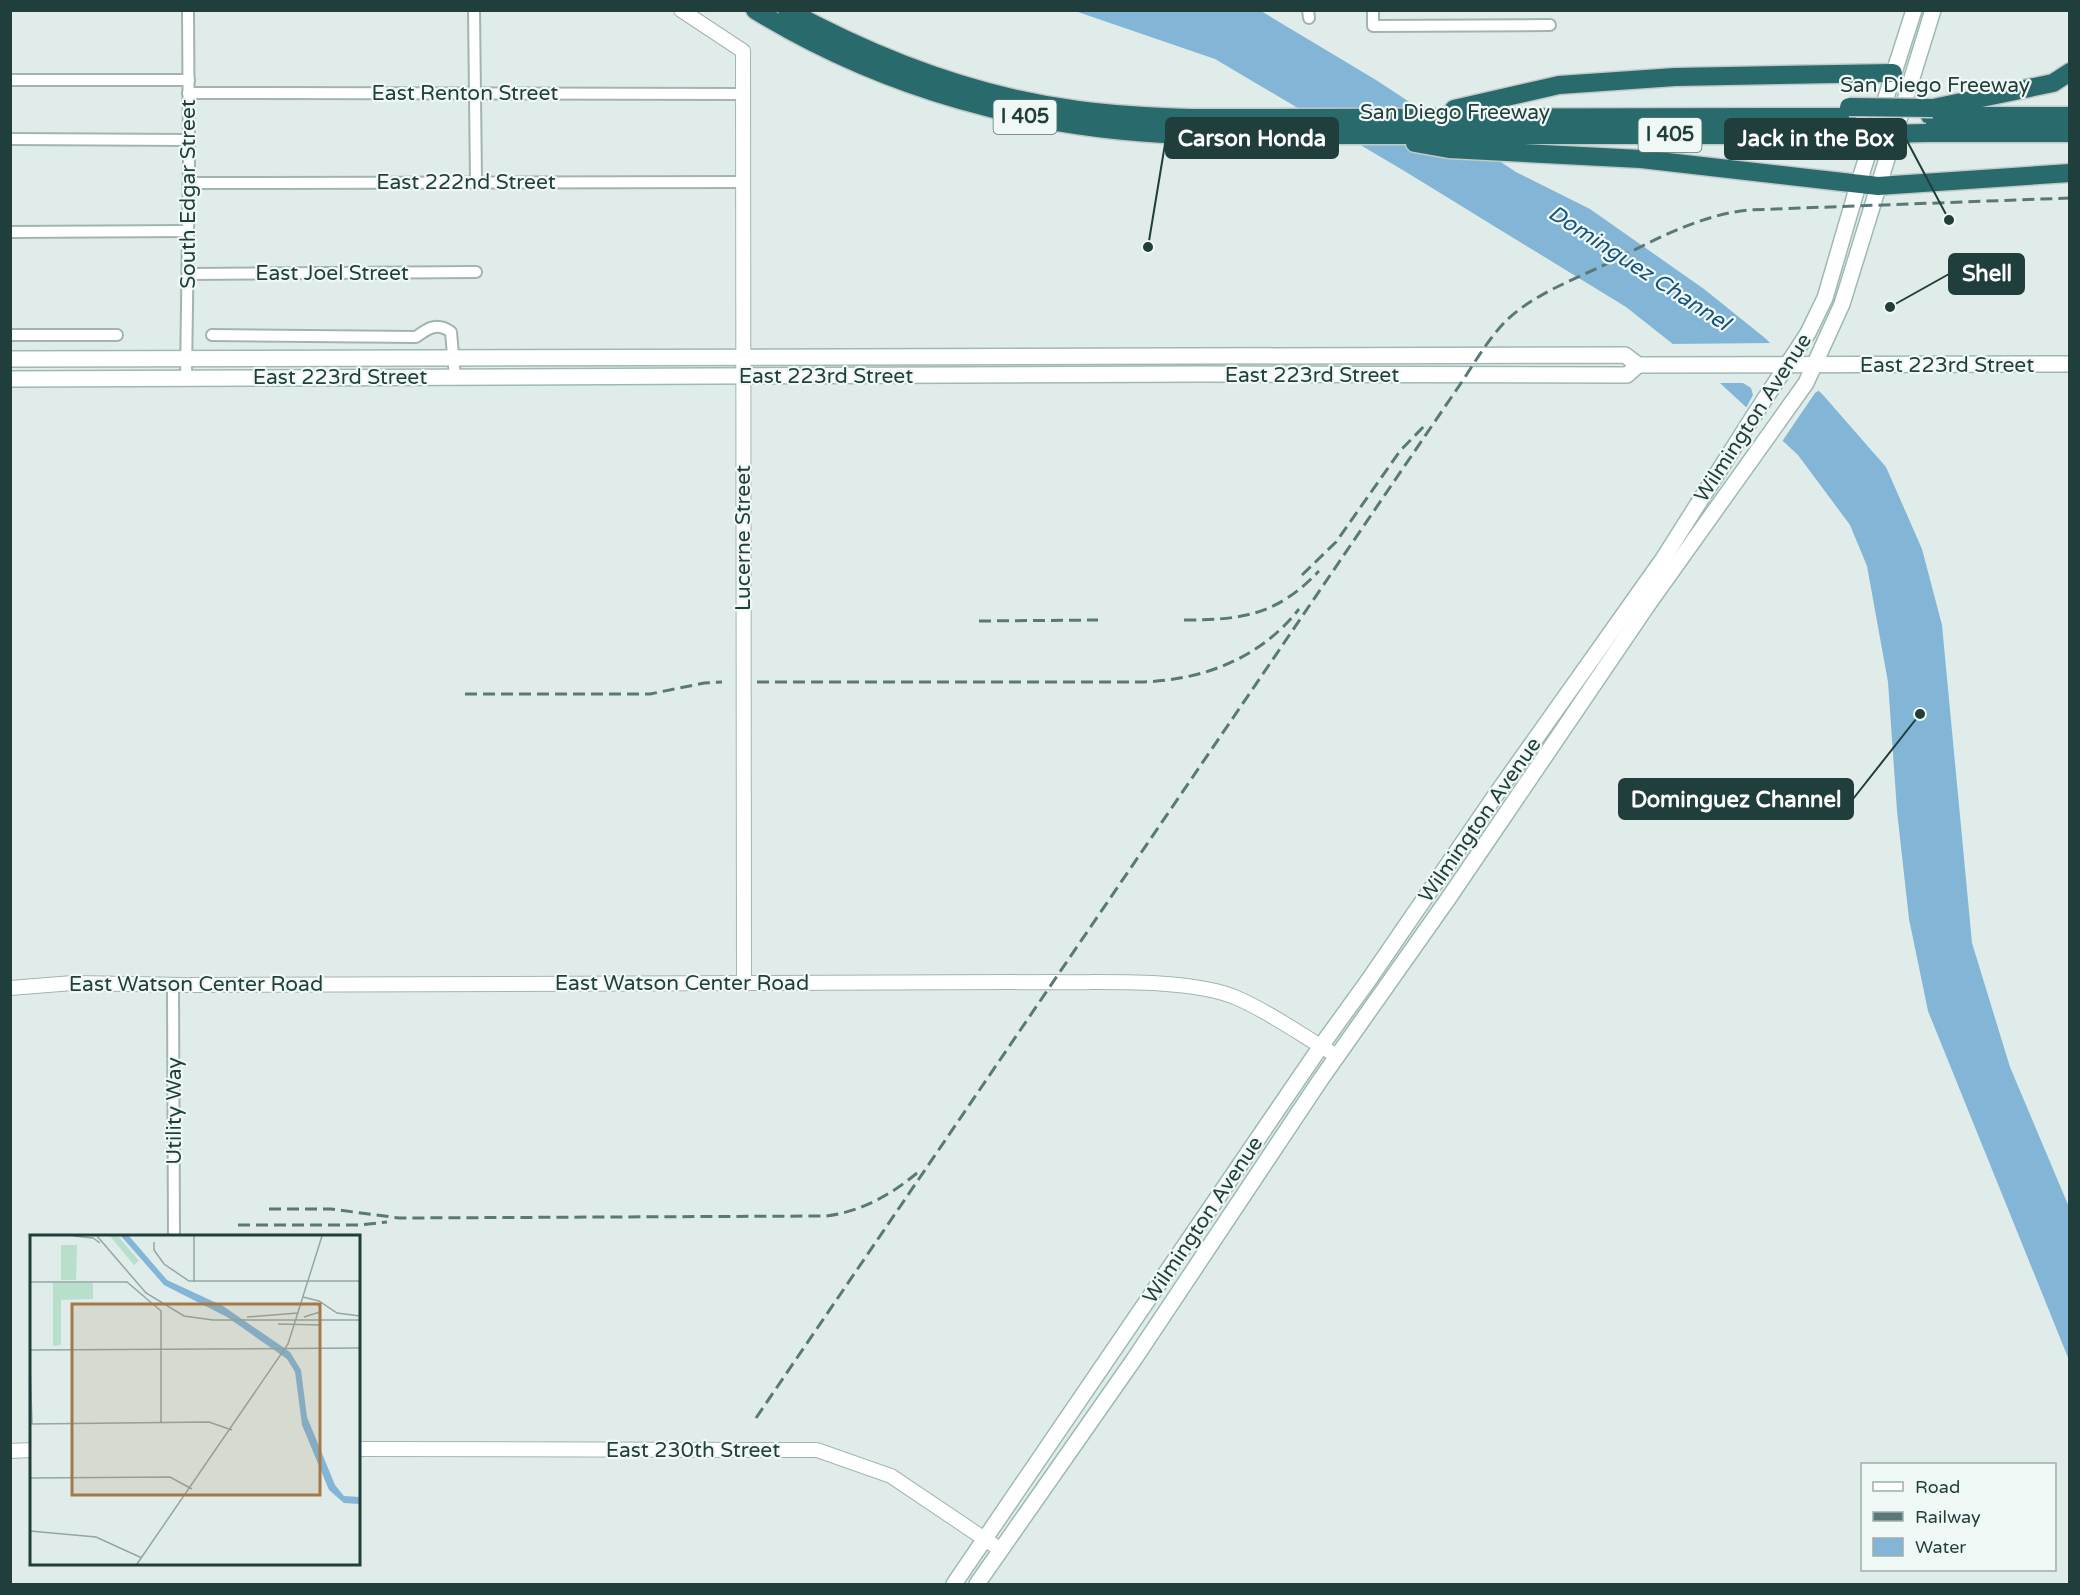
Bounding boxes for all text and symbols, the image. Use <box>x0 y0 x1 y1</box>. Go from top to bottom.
street label: San Diego Freeway <box>1840 73 2030 98</box>
street label: East Renton Street <box>372 81 558 106</box>
street label: South Edgar Street <box>176 99 201 289</box>
road number: I 405 <box>994 100 1056 134</box>
street label: San Diego Freeway <box>1360 100 1550 125</box>
callout: Carson Honda <box>1166 118 1338 158</box>
road number: I 405 <box>1638 118 1702 152</box>
callout: Jack in the Box <box>1725 119 1906 159</box>
text: Carson Honda <box>1178 126 1326 152</box>
text: Jack in the Box <box>1737 126 1894 152</box>
street label: East 222nd Street <box>376 170 556 195</box>
water label: Dominguez Channel <box>1544 200 1737 338</box>
callout: Shell <box>1949 254 2024 294</box>
street label: East Joel Street <box>255 261 409 286</box>
text: Shell <box>1962 261 2012 287</box>
street label: Wilmington Avenue <box>1689 329 1817 507</box>
street label: East 223rd Street <box>1860 353 2034 378</box>
street label: East 223rd Street <box>1225 363 1399 388</box>
street label: East 223rd Street <box>739 364 913 389</box>
street label: East 223rd Street <box>253 365 427 390</box>
street label: Lucerne Street <box>731 465 756 611</box>
street label: Wilmington Avenue <box>1414 732 1547 907</box>
callout: Dominguez Channel <box>1619 779 1853 819</box>
text: Dominguez Channel <box>1631 787 1841 813</box>
street label: East Watson Center Road <box>555 971 809 996</box>
street label: East Watson Center Road <box>69 972 323 997</box>
street label: Utility Way <box>162 1057 187 1165</box>
street label: Wilmington Avenue <box>1138 1132 1268 1308</box>
inset map <box>30 1235 360 1565</box>
street label: East 230th Street <box>606 1438 780 1463</box>
legend <box>1861 1463 2056 1571</box>
text: Road <box>1915 1476 1960 1498</box>
text: Railway <box>1915 1506 1981 1528</box>
text: Water <box>1915 1536 1966 1558</box>

